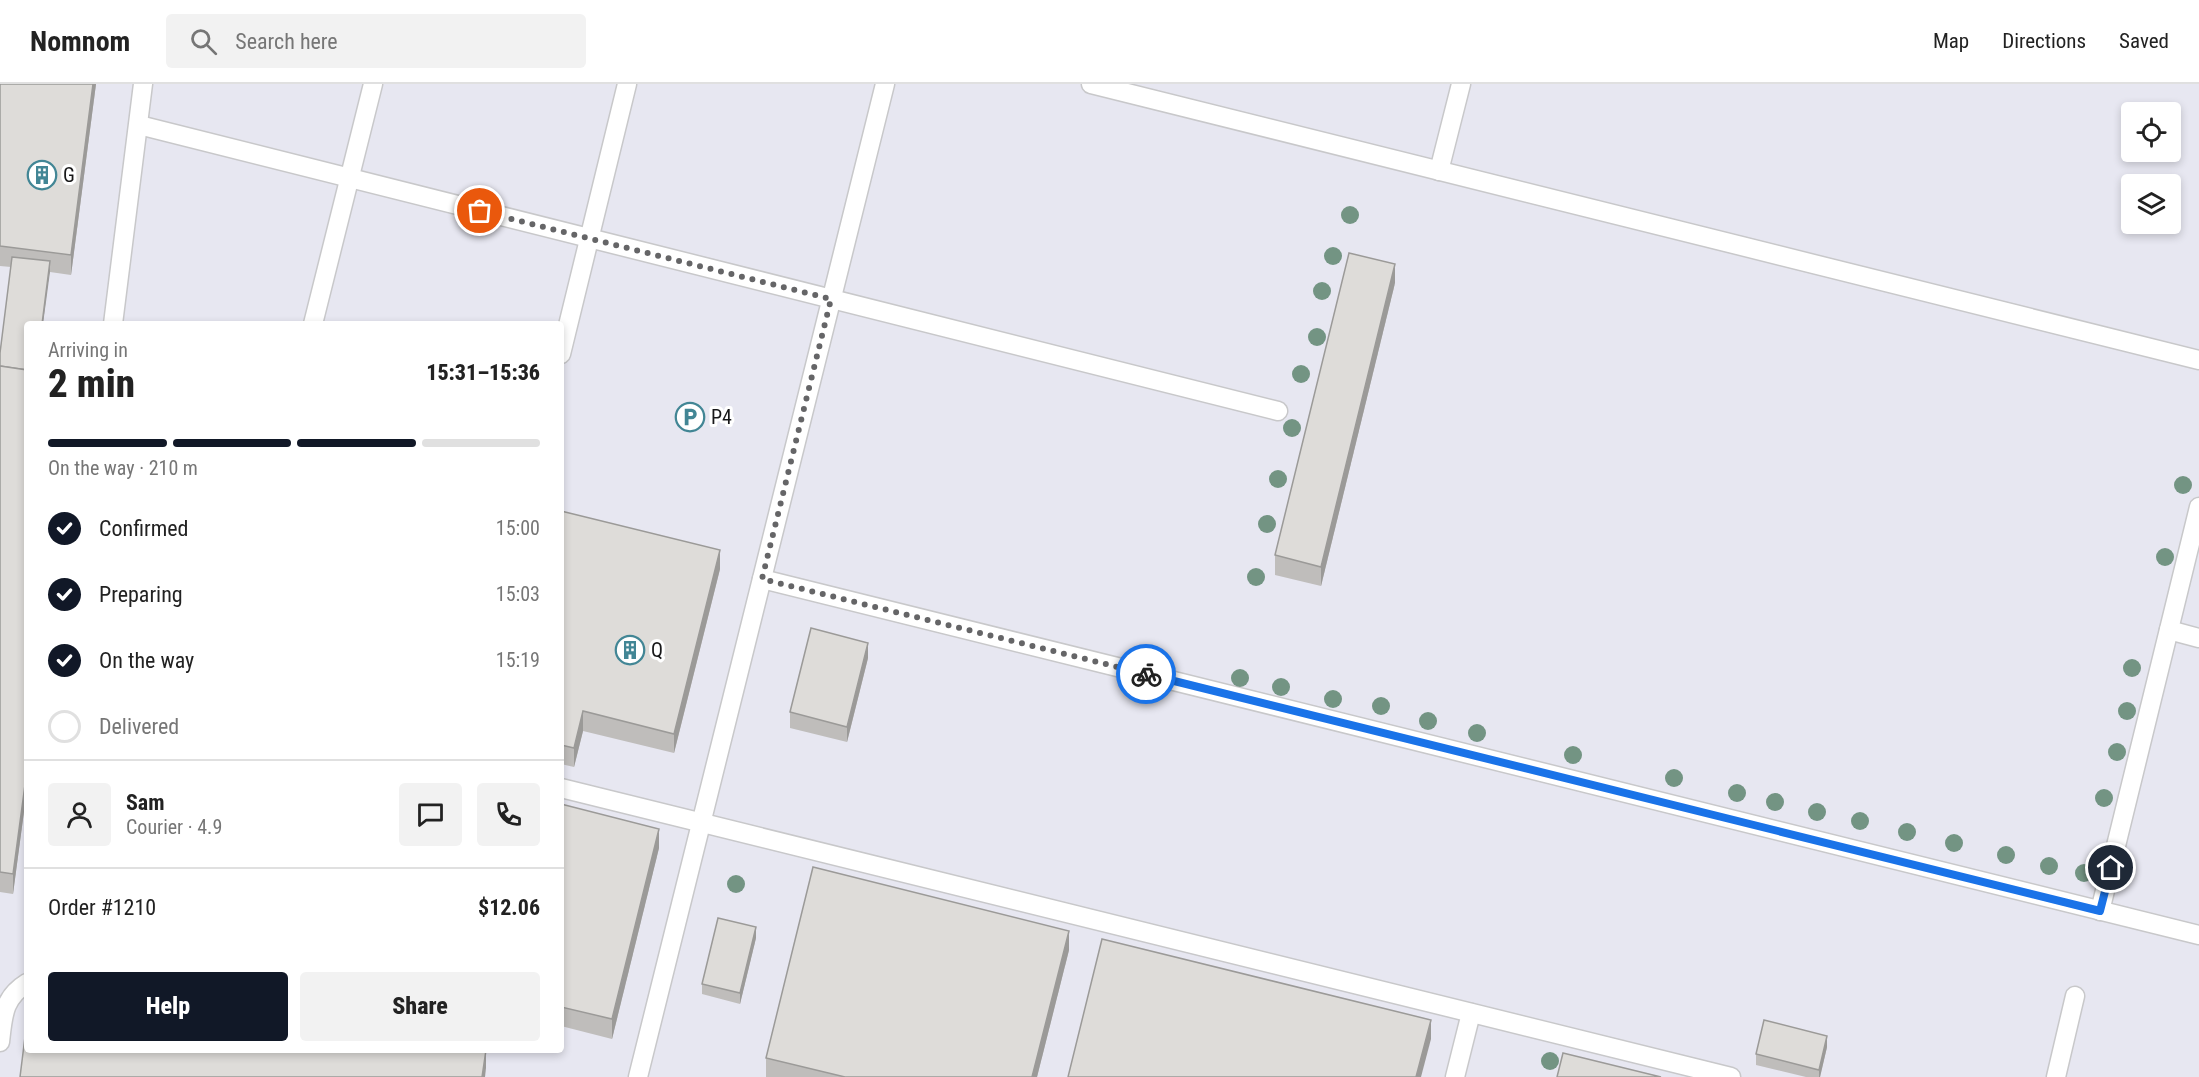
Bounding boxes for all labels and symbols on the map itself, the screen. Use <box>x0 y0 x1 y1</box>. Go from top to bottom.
building icon: G <box>26 159 58 191</box>
place label: G <box>63 163 75 187</box>
pin <box>454 185 505 236</box>
parking icon: P4 <box>674 401 706 433</box>
place label: P4 <box>711 405 732 429</box>
building icon: Q <box>614 634 646 666</box>
place label: Q <box>651 638 663 662</box>
courier <box>1116 644 1176 704</box>
pin <box>2085 842 2136 893</box>

